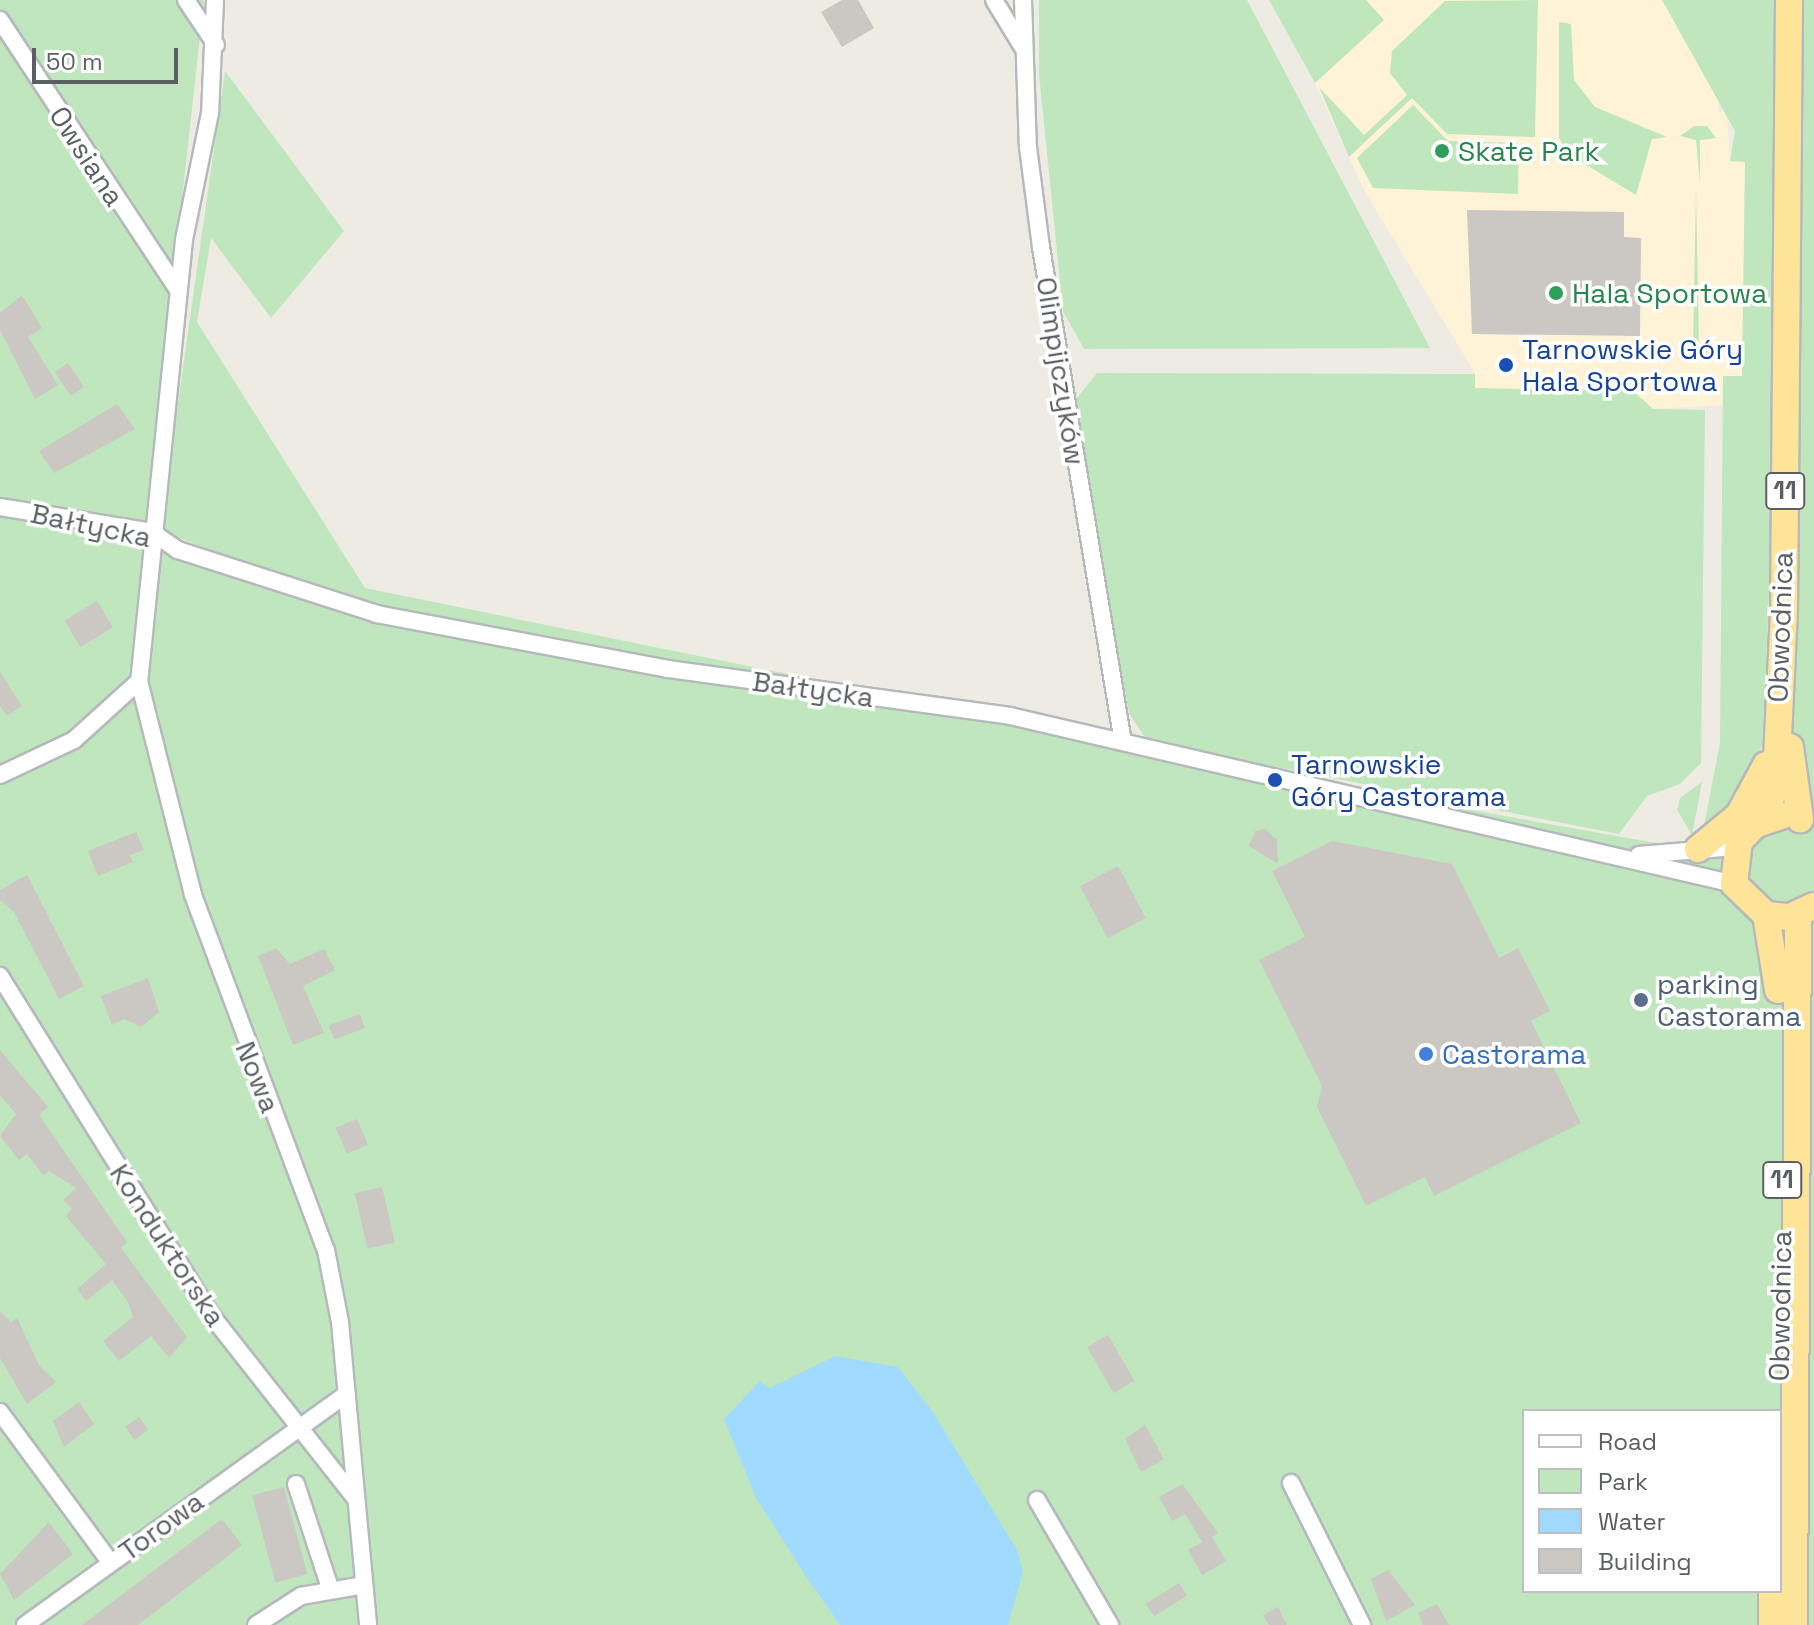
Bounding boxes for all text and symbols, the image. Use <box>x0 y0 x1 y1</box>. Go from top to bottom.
scale bar <box>36 32 182 82</box>
text: 50 m <box>46 46 103 77</box>
street label: Owsiana <box>42 100 132 212</box>
place label: Skate Park <box>1458 134 1599 168</box>
marker: Skate Park <box>1433 142 1451 160</box>
street label: Olimpijczyków <box>1030 274 1092 468</box>
place label: Hala Sportowa <box>1572 276 1767 310</box>
marker: Hala Sportowa <box>1547 284 1565 302</box>
place label: Tarnowskie Góry Hala Sportowa <box>1522 332 1743 398</box>
marker: Tarnowskie Góry Hala Sportowa <box>1497 356 1515 374</box>
road number: 11 <box>1765 469 1805 513</box>
street label: Bałtycka <box>28 496 154 554</box>
street label: Obwodnica <box>1761 551 1799 703</box>
street label: Bałtycka <box>750 664 876 714</box>
place label: Tarnowskie Góry Castorama <box>1291 747 1506 813</box>
marker: Tarnowskie Góry Castorama <box>1266 771 1284 789</box>
place label: parking Castorama <box>1657 967 1801 1033</box>
marker: parking Castorama <box>1632 991 1650 1009</box>
street label: Nowa <box>229 1036 287 1118</box>
place label: Castorama <box>1442 1037 1586 1071</box>
marker: Castorama <box>1417 1045 1435 1063</box>
street label: Konduktorska <box>103 1158 233 1332</box>
road number: 11 <box>1762 1158 1802 1202</box>
street label: Obwodnica <box>1762 1230 1798 1382</box>
legend <box>1522 1409 1782 1593</box>
text: Road <box>1598 1426 1657 1457</box>
text: Park <box>1598 1466 1648 1497</box>
street label: Torowa <box>112 1484 210 1568</box>
text: Water <box>1598 1506 1666 1537</box>
text: Building <box>1598 1546 1692 1577</box>

